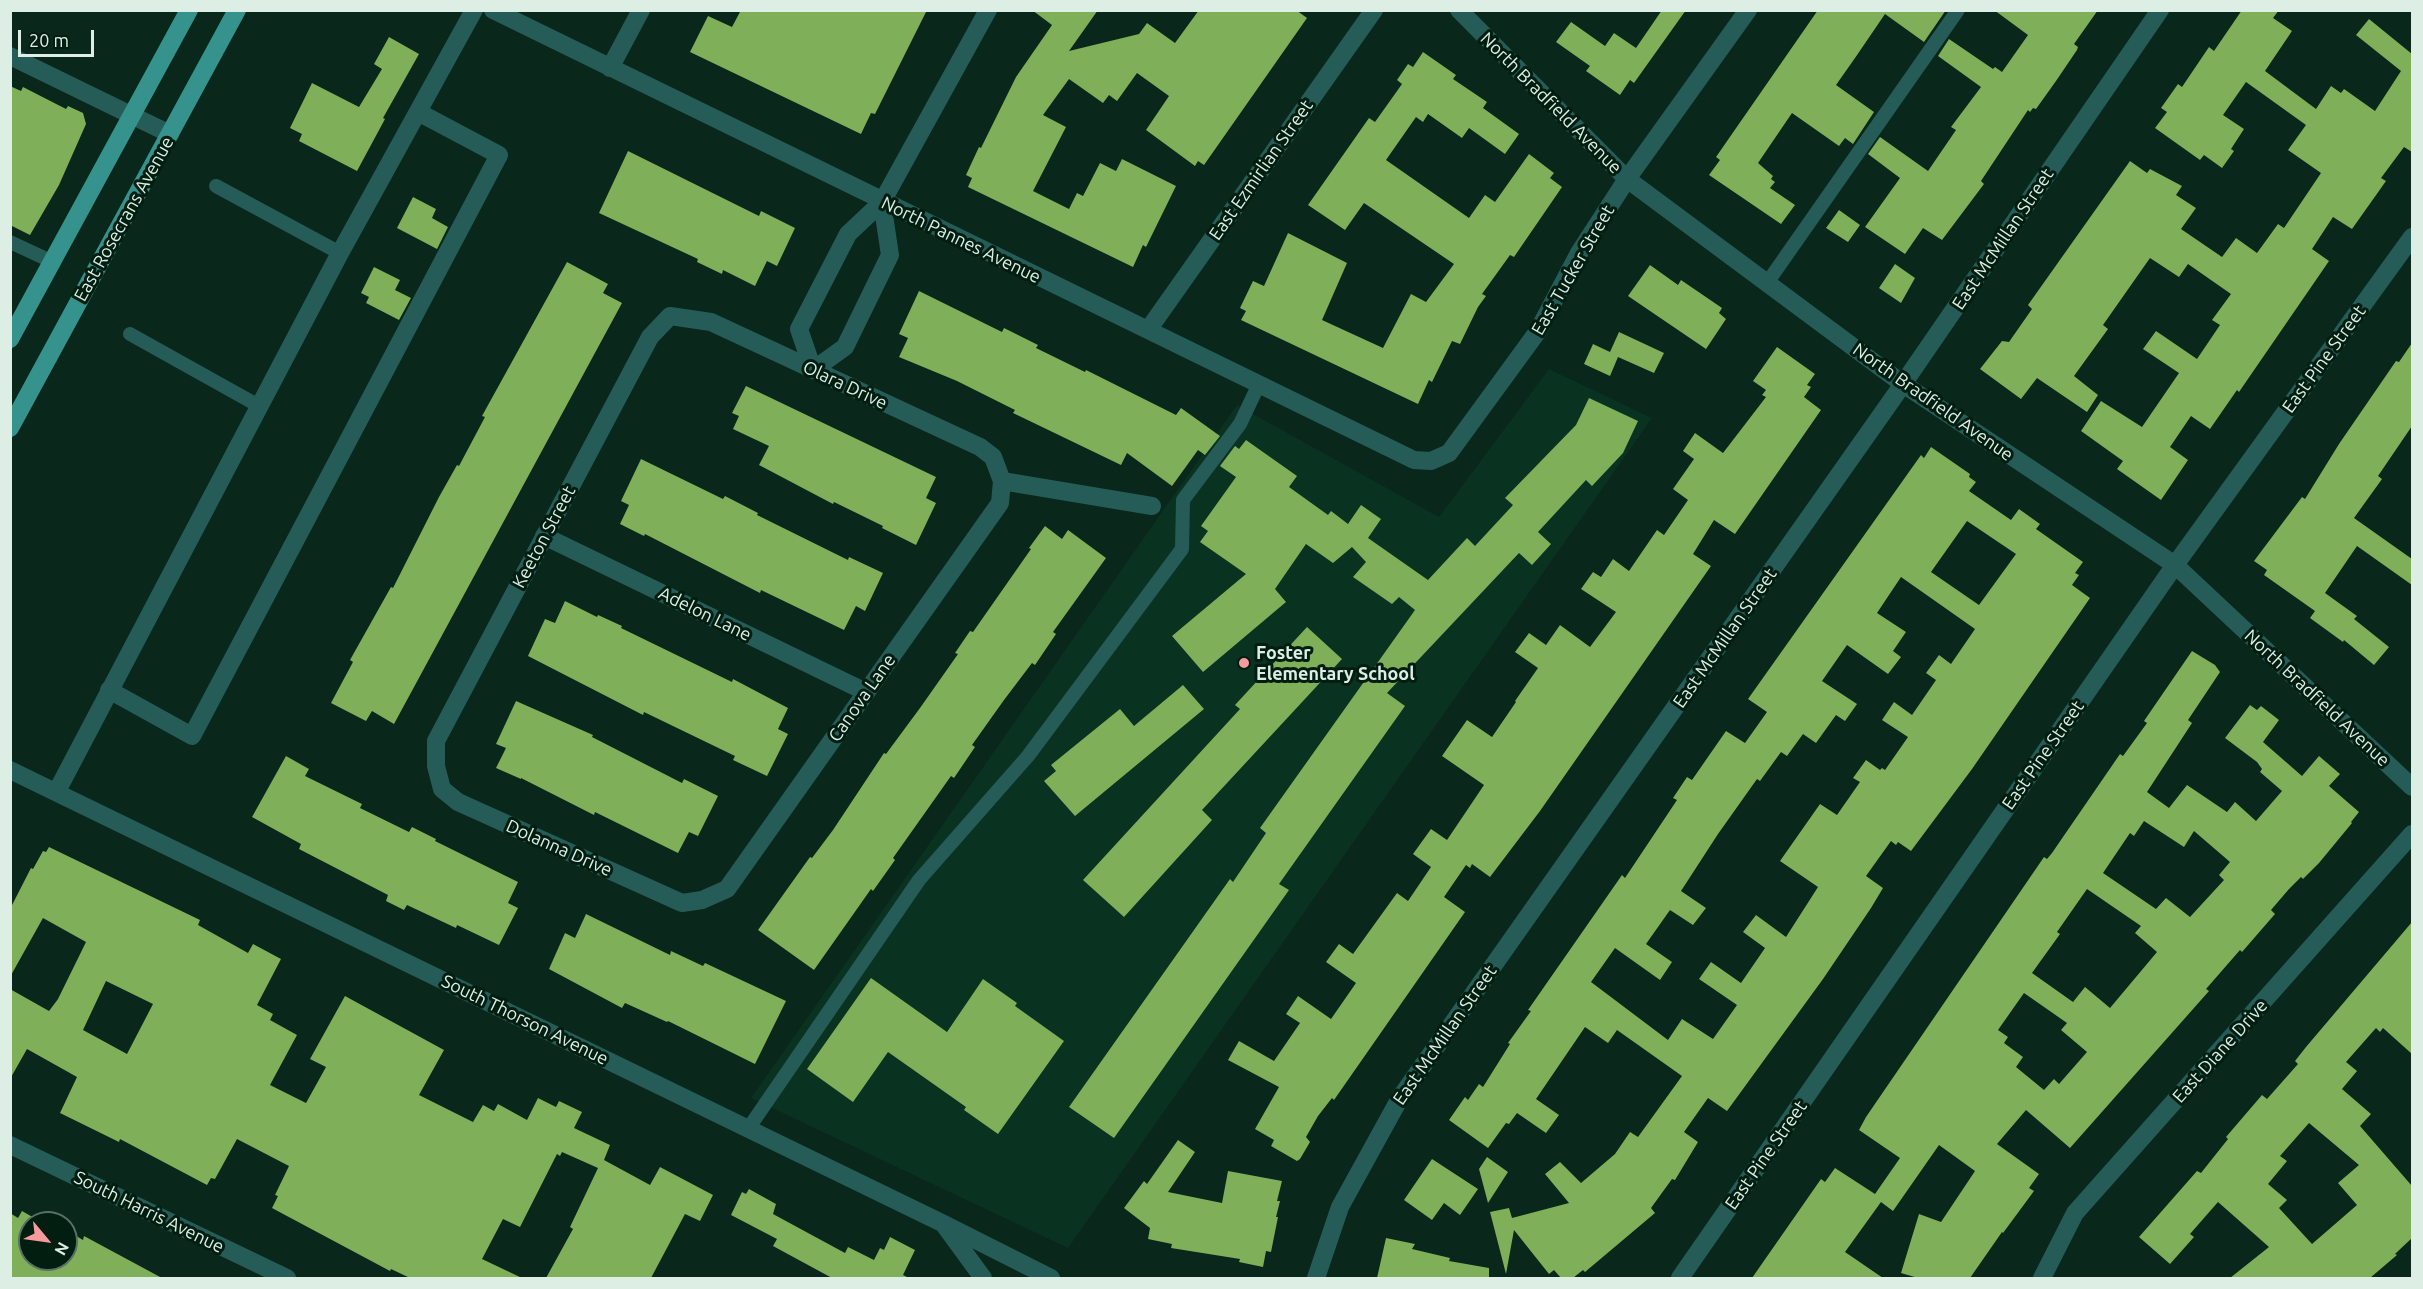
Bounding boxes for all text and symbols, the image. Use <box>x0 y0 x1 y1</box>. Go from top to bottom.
scale bar <box>21 18 98 56</box>
street label: North Bradfield Avenue <box>1476 28 1626 178</box>
text: 20 m <box>29 30 69 50</box>
street label: East Ezmirlian Street <box>1204 96 1318 244</box>
street label: East Rosecrans Avenue <box>70 133 178 305</box>
street label: East McMillan Street <box>1948 164 2058 314</box>
street label: North Pannes Avenue <box>878 192 1044 288</box>
street label: East Tucker Street <box>1527 201 1619 339</box>
street label: East Pine Street <box>2278 301 2370 417</box>
street label: North Bradfield Avenue <box>1849 338 2017 466</box>
street label: Olara Drive <box>799 356 891 414</box>
street label: Keeton Street <box>508 482 580 592</box>
street label: East McMillan Street <box>1669 564 1781 712</box>
street label: Adelon Lane <box>655 582 755 646</box>
street label: North Bradfield Avenue <box>2240 625 2394 771</box>
place label: Foster Elementary School <box>1256 642 1415 684</box>
street label: Canova Lane <box>824 650 900 746</box>
marker: Foster Elementary School <box>1237 656 1251 670</box>
street label: East Pine Street <box>1997 696 2089 814</box>
street label: Dolanna Drive <box>503 815 615 881</box>
street label: East McMillan Street <box>1389 961 1501 1109</box>
street label: South Thorson Avenue <box>438 970 612 1070</box>
street label: East Diane Drive <box>2168 995 2272 1107</box>
street label: East Pine Street <box>1720 1096 1812 1214</box>
street label: South Harris Avenue <box>71 1166 227 1258</box>
north arrow <box>18 1211 78 1271</box>
text: N <box>51 1239 73 1258</box>

